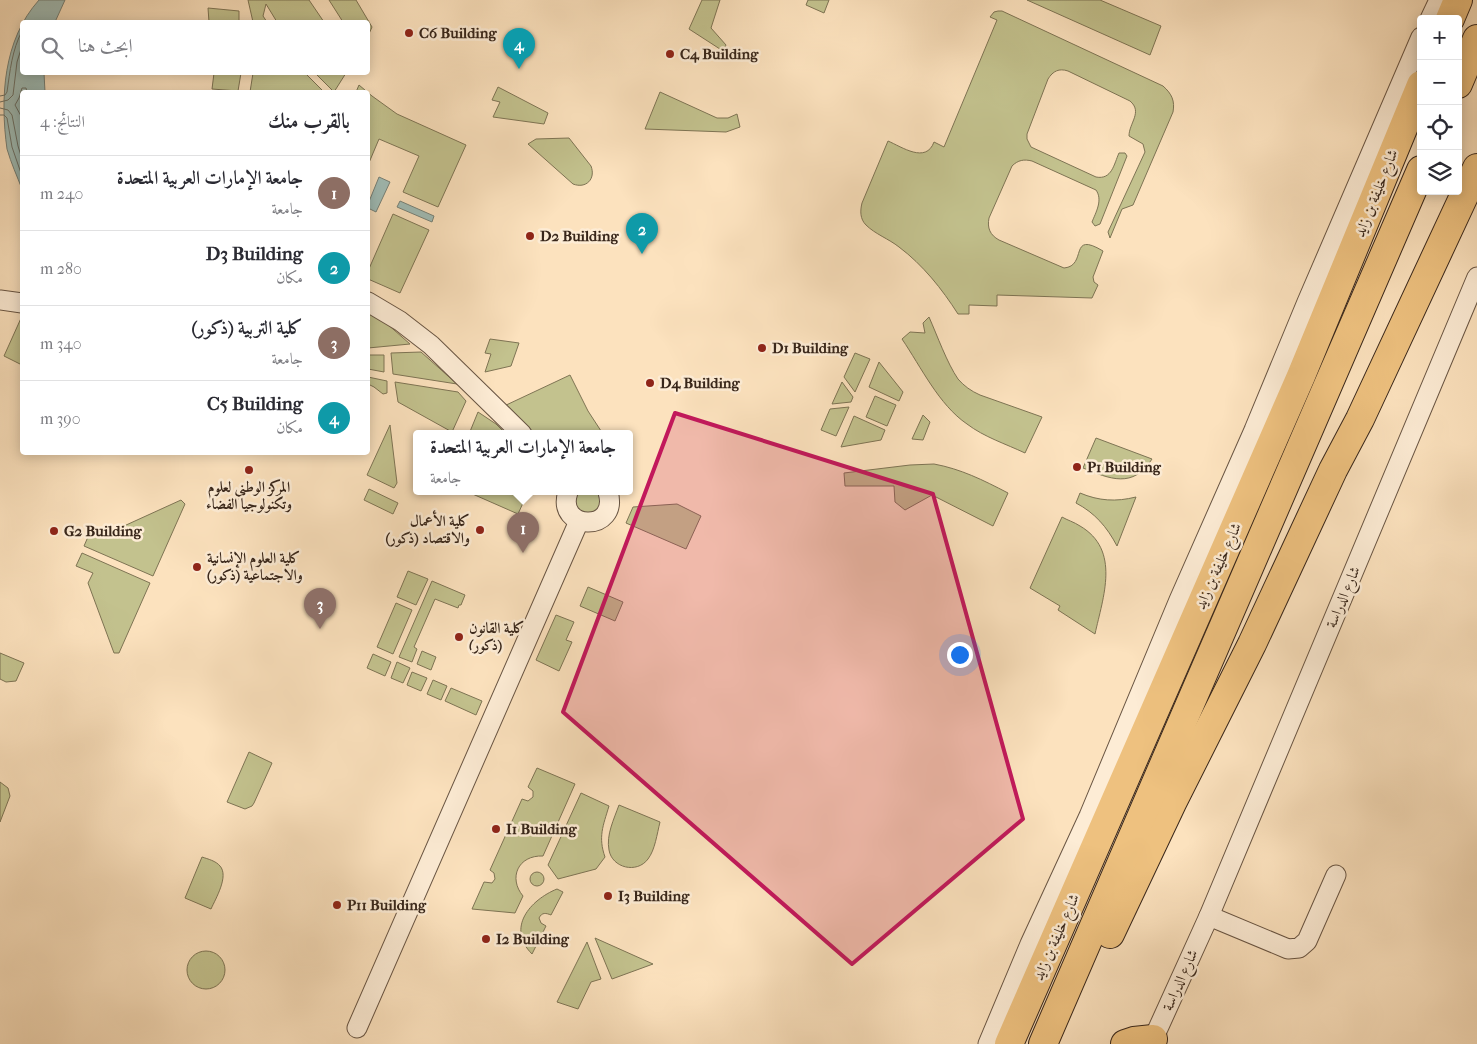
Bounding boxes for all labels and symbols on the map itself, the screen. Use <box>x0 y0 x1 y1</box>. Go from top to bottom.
place label: C6 Building <box>419 24 497 42</box>
marker: C6 Building <box>403 27 415 39</box>
pin: 4 <box>503 28 535 69</box>
place label: C4 Building <box>680 45 759 63</box>
marker: C4 Building <box>664 48 676 60</box>
street label: شارع خليفة بن زايد <box>1350 147 1405 241</box>
pin: 2 <box>626 213 658 254</box>
place label: D2 Building <box>540 227 619 245</box>
marker: D2 Building <box>524 230 536 242</box>
place label: D1 Building <box>772 339 849 357</box>
marker: D1 Building <box>756 342 768 354</box>
place label: D4 Building <box>660 374 741 392</box>
marker: D4 Building <box>644 377 656 389</box>
place label: P1 Building <box>1087 458 1162 476</box>
marker: P1 Building <box>1071 461 1083 473</box>
marker: المركز الوطني لعلوم وتكنولوجيا الفضاء <box>243 464 255 476</box>
place label: المركز الوطني لعلوم وتكنولوجيا الفضاء <box>206 478 292 513</box>
place label: كلية الأعمال والاقتصاد (ذكور) <box>386 510 470 547</box>
pin: 1 <box>507 512 539 553</box>
street label: شارع خليفة بن زايد <box>1191 520 1249 614</box>
place label: G2 Building <box>64 522 143 540</box>
marker: كلية الأعمال والاقتصاد (ذكور) <box>474 524 486 536</box>
marker: G2 Building <box>48 525 60 537</box>
place label: كلية العلوم الإنسانية والاجتماعية (ذكور) <box>207 549 303 584</box>
marker: كلية العلوم الإنسانية والاجتماعية (ذكور) <box>191 561 203 573</box>
street label: شارع الدراسة <box>1322 563 1368 632</box>
pin: 3 <box>304 588 336 629</box>
place label: كلية القانون (ذكور) <box>469 619 525 654</box>
marker: كلية القانون (ذكور) <box>453 631 465 643</box>
your location <box>947 642 973 668</box>
place label: I1 Building <box>506 820 577 838</box>
marker: I1 Building <box>490 823 502 835</box>
place label: I3 Building <box>618 887 690 905</box>
marker: I3 Building <box>602 890 614 902</box>
street label: شارع خليفة بن زايد <box>1029 891 1087 985</box>
place label: P11 Building <box>347 896 427 914</box>
marker: P11 Building <box>331 899 343 911</box>
place label: I2 Building <box>496 930 570 948</box>
marker: I2 Building <box>480 933 492 945</box>
street label: شارع الدراسة <box>1158 946 1205 1015</box>

